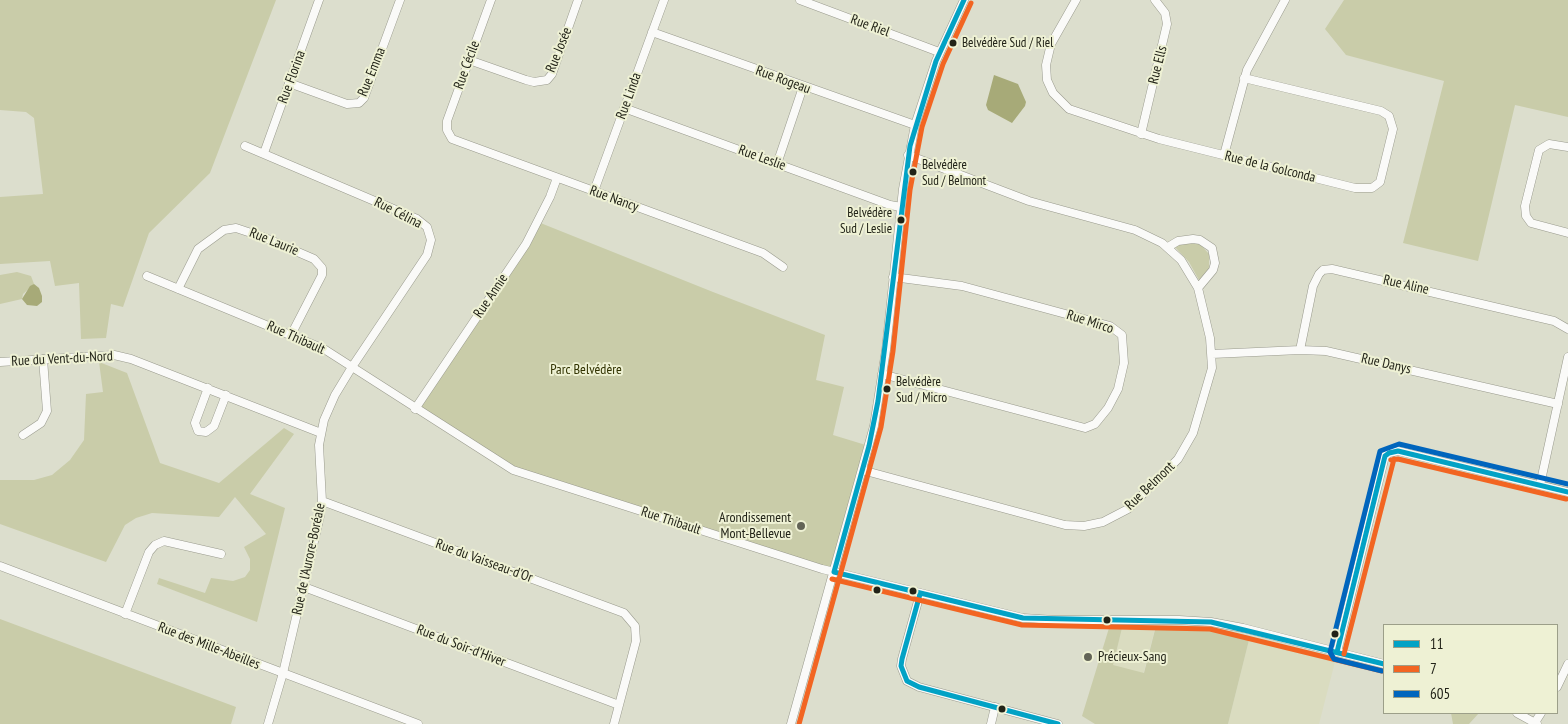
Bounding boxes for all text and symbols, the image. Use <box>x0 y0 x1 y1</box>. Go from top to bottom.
street label: Rue Riel <box>848 11 892 41</box>
street label: Rue Josée <box>542 25 576 75</box>
place label: Belvédère Sud / Riel <box>962 35 1053 51</box>
street label: Rue Cécile <box>451 38 483 92</box>
marker: Belvédère Sud / Riel <box>948 38 958 48</box>
street label: Rue Ells <box>1145 44 1171 86</box>
street label: Rue Emma <box>355 45 389 99</box>
street label: Rue Florina <box>275 48 309 106</box>
street label: Rue Rogeau <box>753 62 813 98</box>
street label: Rue Linda <box>613 70 645 122</box>
street label: Rue Leslie <box>736 142 788 174</box>
street label: Rue de la Golconda <box>1223 148 1317 186</box>
place label: Belvédère Sud / Belmont <box>922 157 986 188</box>
marker: Belvédère Sud / Belmont <box>908 167 918 177</box>
street label: Rue Nancy <box>587 182 641 216</box>
street label: Rue Célina <box>371 194 425 232</box>
place label: Belvédère Sud / Leslie <box>840 205 892 236</box>
marker: Belvédère Sud / Leslie <box>896 215 906 225</box>
street label: Rue Laurie <box>247 225 301 259</box>
street label: Rue Annie <box>470 271 512 321</box>
street label: Rue Aline <box>1382 272 1430 298</box>
street label: Rue Mirco <box>1065 307 1115 337</box>
street label: Rue Thibault <box>264 318 328 358</box>
street label: Rue du Vent-du-Nord <box>11 348 113 370</box>
street label: Rue Danys <box>1359 350 1413 378</box>
park label: Parc Belvédère <box>550 362 622 378</box>
place label: Belvédère Sud / Micro <box>896 374 947 405</box>
marker: Belvédère Sud / Micro <box>882 384 892 394</box>
street label: Rue Belmont <box>1122 458 1178 514</box>
street label: Rue de l'Aurore-Boréale <box>289 502 329 616</box>
street label: Rue Thibault <box>639 503 703 539</box>
place label: Arondissement Mont-Bellevue <box>719 510 791 542</box>
marker: Arondissement Mont-Bellevue <box>795 520 807 532</box>
street label: Rue du Vaisseau-d'Or <box>433 536 535 586</box>
unlabelled marker <box>872 585 882 595</box>
unlabelled marker <box>908 586 918 596</box>
unlabelled marker <box>1102 615 1112 625</box>
street label: Rue des Mille-Abeilles <box>156 619 262 673</box>
street label: Rue du Soir-d'Hiver <box>414 621 508 671</box>
legend <box>1383 624 1558 714</box>
unlabelled marker <box>1330 629 1340 639</box>
text: 11 <box>1430 634 1444 653</box>
place label: Précieux-Sang <box>1098 649 1166 665</box>
marker: Précieux-Sang <box>1082 651 1094 663</box>
text: 7 <box>1430 659 1437 678</box>
text: 605 <box>1430 684 1450 703</box>
unlabelled marker <box>997 704 1007 714</box>

